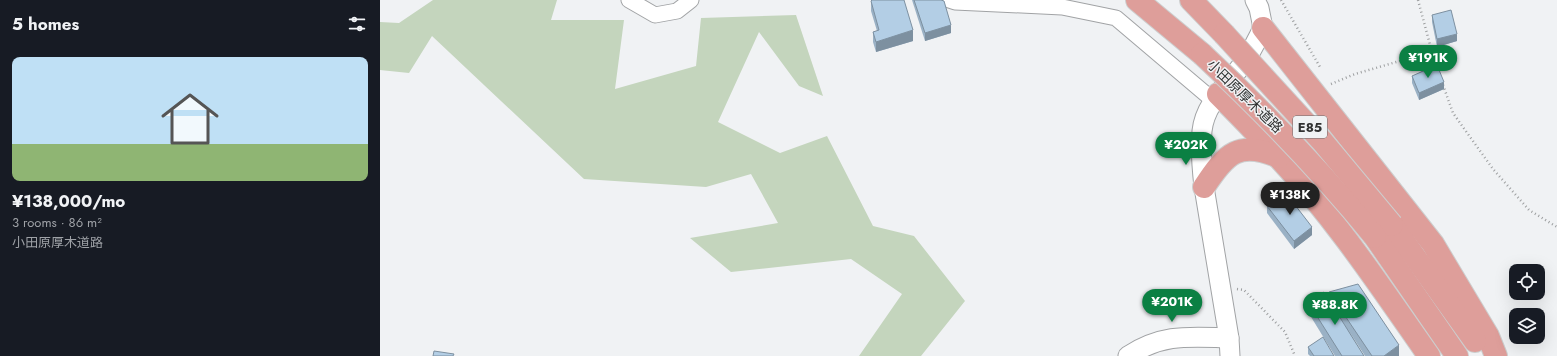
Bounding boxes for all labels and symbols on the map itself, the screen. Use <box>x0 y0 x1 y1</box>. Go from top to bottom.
pin: ¥191K <box>1400 45 1456 79</box>
street label: 小田原厚木道路 <box>1203 55 1287 137</box>
road number: E85 <box>1293 116 1327 138</box>
pin: ¥202K <box>1158 132 1214 166</box>
pin: ¥138K <box>1262 182 1318 216</box>
pin: ¥201K <box>1144 289 1200 323</box>
pin: ¥88.8K <box>1302 292 1368 326</box>

